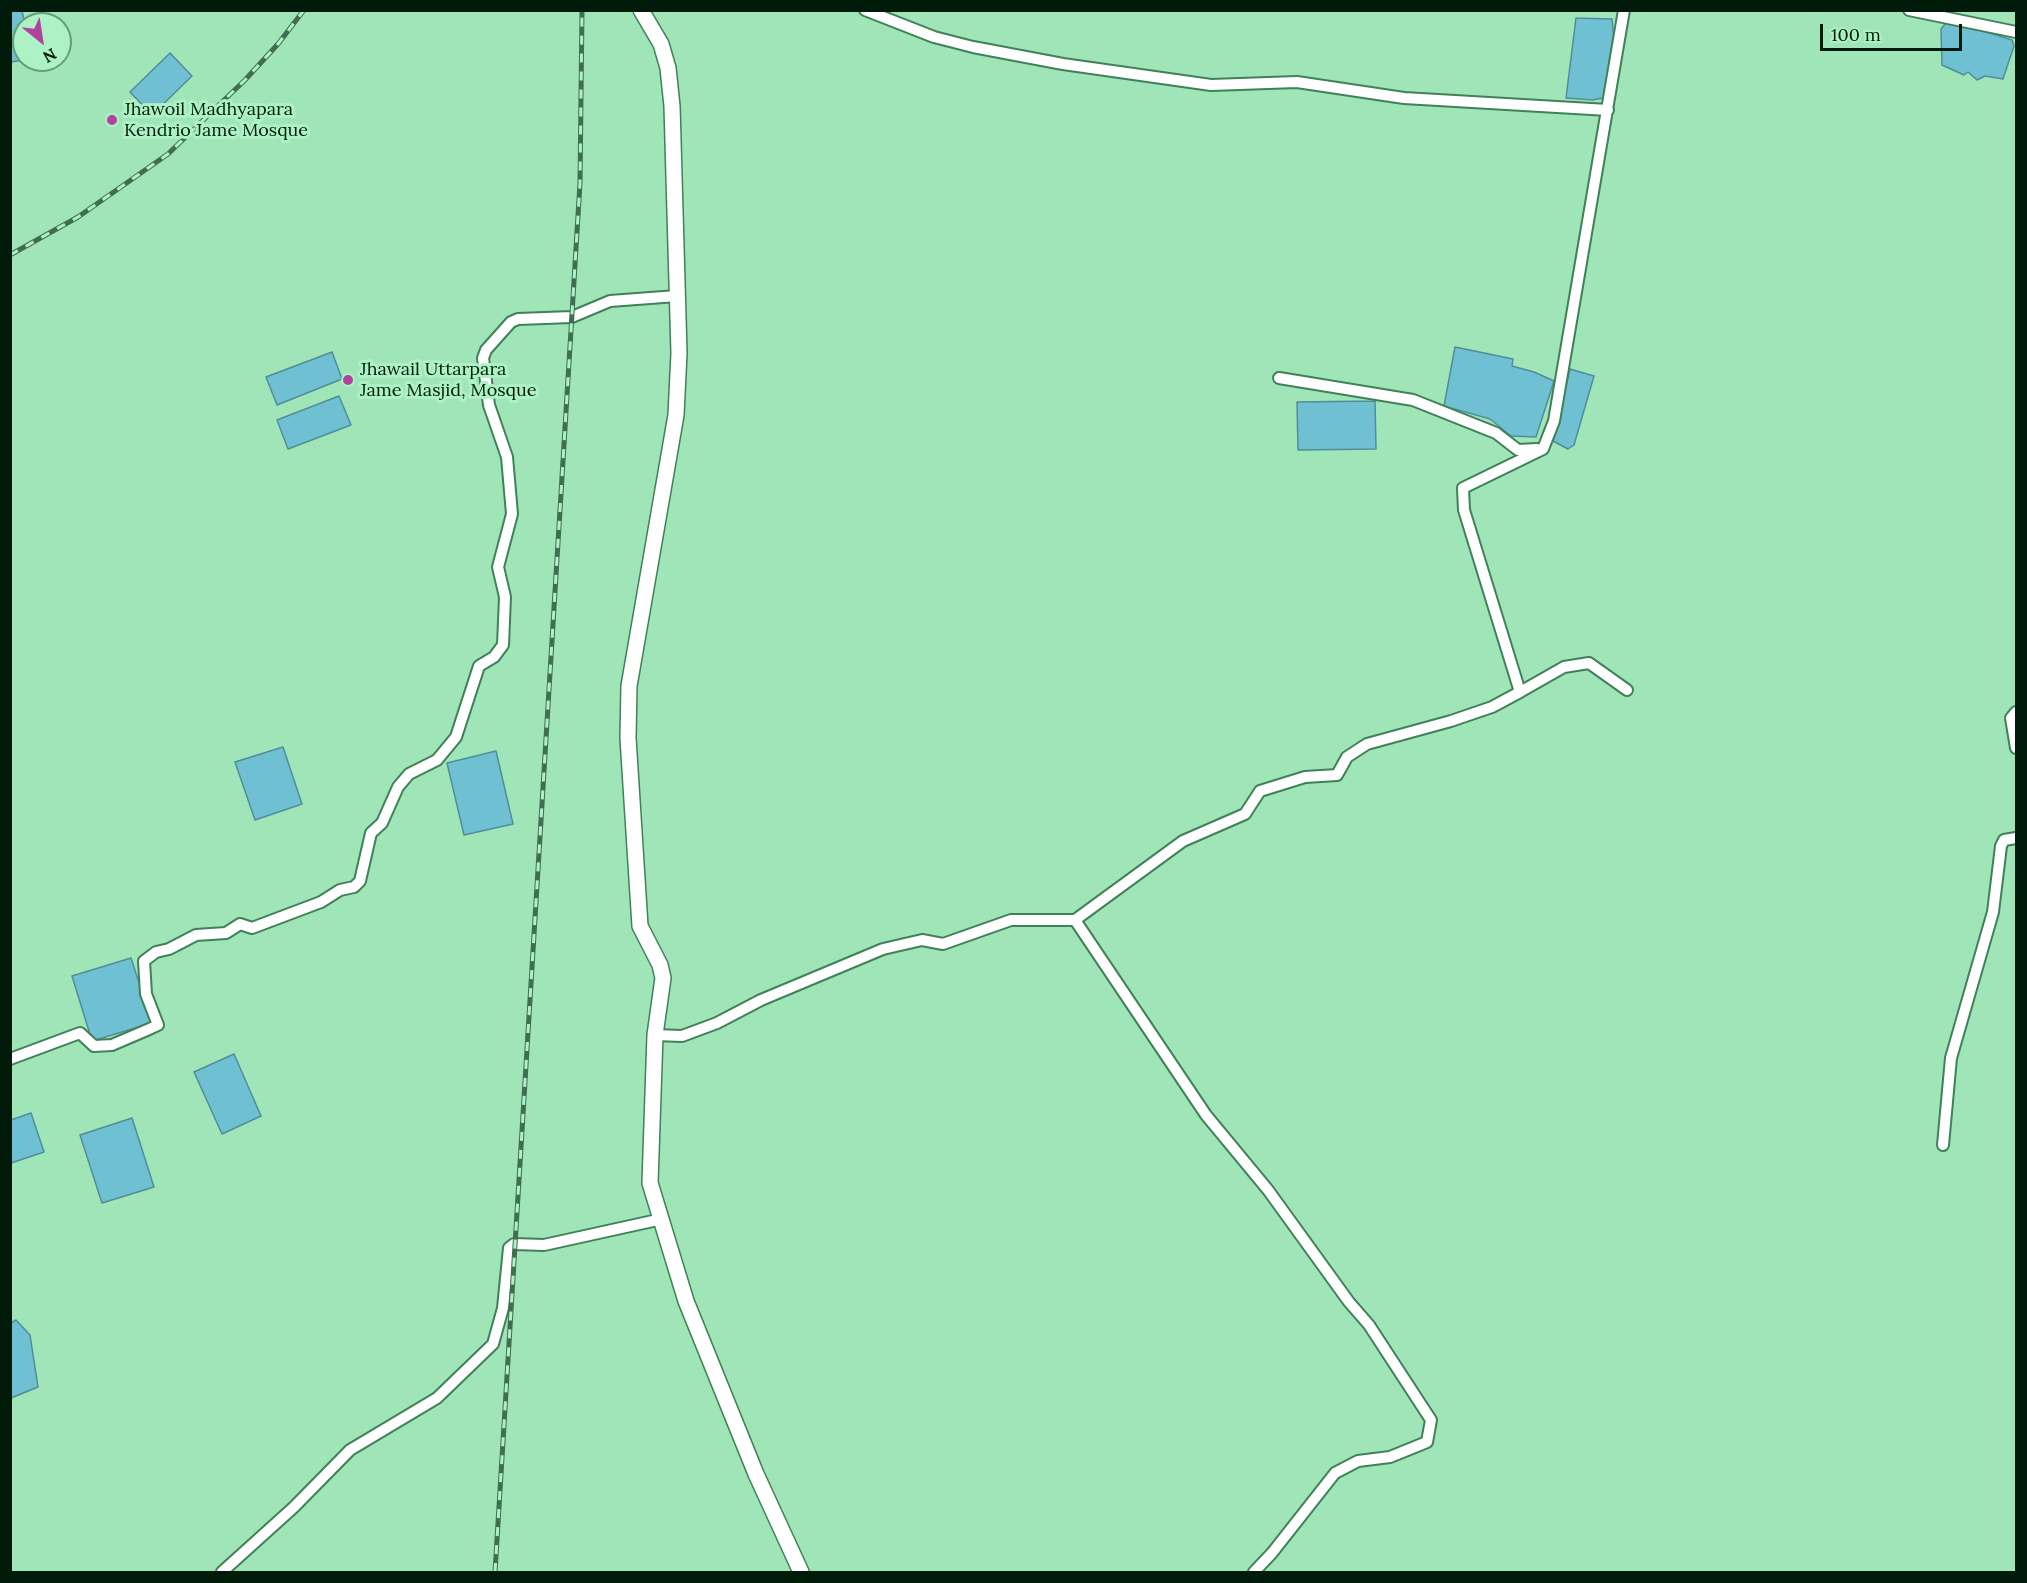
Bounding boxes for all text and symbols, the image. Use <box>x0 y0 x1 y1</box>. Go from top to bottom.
north arrow <box>12 12 72 72</box>
scale bar <box>1823 12 1966 50</box>
text: 100 m <box>1831 23 1881 46</box>
text: N <box>40 44 60 68</box>
place label: Jhawoil Madhyapara Kendrio Jame Mosque <box>124 99 308 142</box>
marker: Jhawoil Madhyapara Kendrio Jame Mosque <box>105 113 119 127</box>
place label: Jhawail Uttarpara Jame Masjid, Mosque <box>360 359 536 401</box>
marker: Jhawail Uttarpara Jame Masjid, Mosque <box>341 373 355 387</box>

